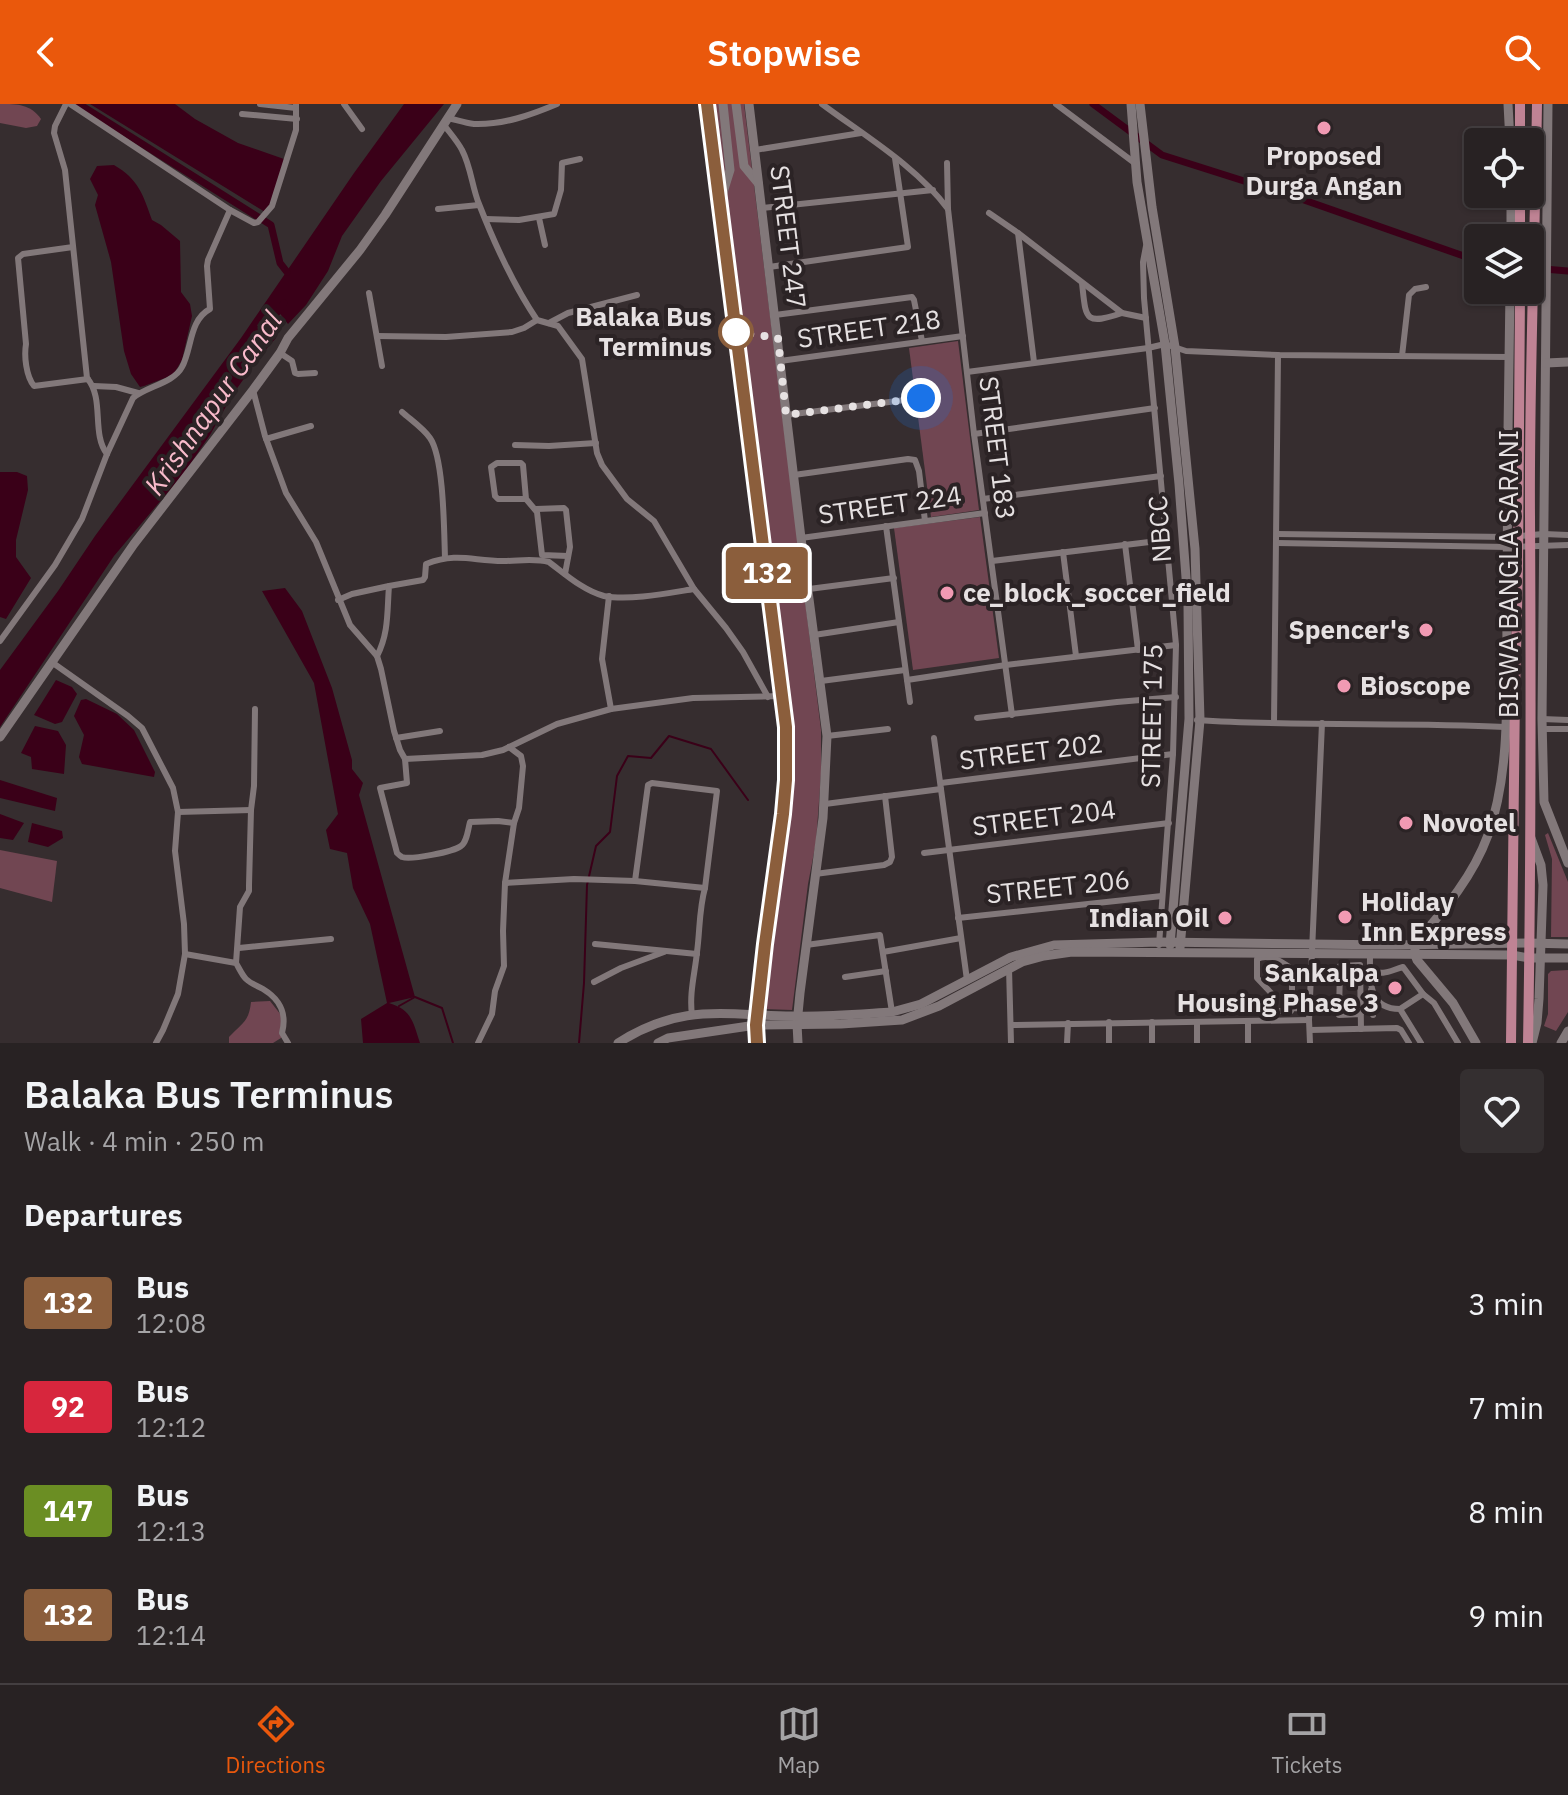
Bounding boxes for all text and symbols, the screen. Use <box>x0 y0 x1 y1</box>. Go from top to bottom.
text: Stopwise <box>707 29 861 76</box>
icon: back <box>24 30 68 74</box>
icon: search <box>1500 30 1544 74</box>
marker: Proposed Durga Angan <box>1315 119 1333 137</box>
map controls <box>1464 128 1544 304</box>
button: locate <box>1464 128 1544 208</box>
place label: Proposed Durga Angan <box>1246 138 1402 202</box>
street label: STREET 247 <box>763 163 815 311</box>
button: layers <box>1464 224 1544 304</box>
place label: Balaka Bus Terminus <box>575 299 712 363</box>
street label: STREET 218 <box>795 301 943 355</box>
water label: Krishnapur Canal <box>135 303 290 502</box>
marker: Balaka Bus Terminus <box>719 315 753 349</box>
street label: STREET 183 <box>972 374 1024 522</box>
your location <box>901 378 941 418</box>
street label: BISWA BANGLA SARANI <box>1491 430 1525 718</box>
street label: STREET 224 <box>816 477 964 531</box>
street label: NBCC <box>1140 494 1178 564</box>
line badge: 132 <box>721 547 813 599</box>
text: 132 <box>742 554 792 591</box>
place label: ce_block_soccer_field <box>963 575 1231 609</box>
marker: ce_block_soccer_field <box>938 584 956 602</box>
place label: Spencer's <box>1289 612 1410 646</box>
marker: Spencer's <box>1417 621 1435 639</box>
street label: STREET 175 <box>1133 643 1169 788</box>
place label: Bioscope <box>1360 668 1471 702</box>
marker: Bioscope <box>1335 677 1353 695</box>
street label: STREET 202 <box>957 725 1105 777</box>
street label: STREET 204 <box>970 791 1118 843</box>
place label: Novotel <box>1422 805 1516 839</box>
marker: Novotel <box>1397 814 1415 832</box>
street label: STREET 206 <box>984 862 1131 910</box>
place label: Holiday Inn Express <box>1361 884 1507 948</box>
place label: Indian Oil <box>1089 900 1209 934</box>
marker: Holiday Inn Express <box>1336 908 1354 926</box>
marker: Indian Oil <box>1216 909 1234 927</box>
place label: Sankalpa Housing Phase 3 <box>1177 955 1379 1019</box>
marker: Sankalpa Housing Phase 3 <box>1386 979 1404 997</box>
text: Balaka Bus Terminus <box>24 1069 393 1118</box>
button: heart <box>1460 1069 1544 1153</box>
text: Walk · 4 min · 250 m <box>24 1124 264 1158</box>
text: Departures <box>24 1195 183 1234</box>
text: Bus <box>136 1267 189 1306</box>
text: 132 <box>43 1284 93 1321</box>
text: 3 min <box>1468 1284 1544 1323</box>
text: 12:08 <box>136 1306 206 1340</box>
text: Bus <box>136 1371 189 1410</box>
text: 92 <box>51 1388 85 1425</box>
text: 7 min <box>1468 1388 1544 1427</box>
text: 12:12 <box>136 1410 206 1444</box>
text: Bus <box>136 1475 189 1514</box>
text: 147 <box>43 1492 93 1529</box>
text: 8 min <box>1468 1492 1544 1531</box>
text: 12:13 <box>136 1514 206 1548</box>
text: Bus <box>136 1579 189 1618</box>
text: 132 <box>43 1596 93 1633</box>
text: 9 min <box>1468 1596 1544 1635</box>
text: 12:14 <box>136 1618 206 1652</box>
tab: Directions <box>225 1702 326 1779</box>
tab: Map <box>777 1702 821 1779</box>
tab: Tickets <box>1272 1702 1342 1779</box>

